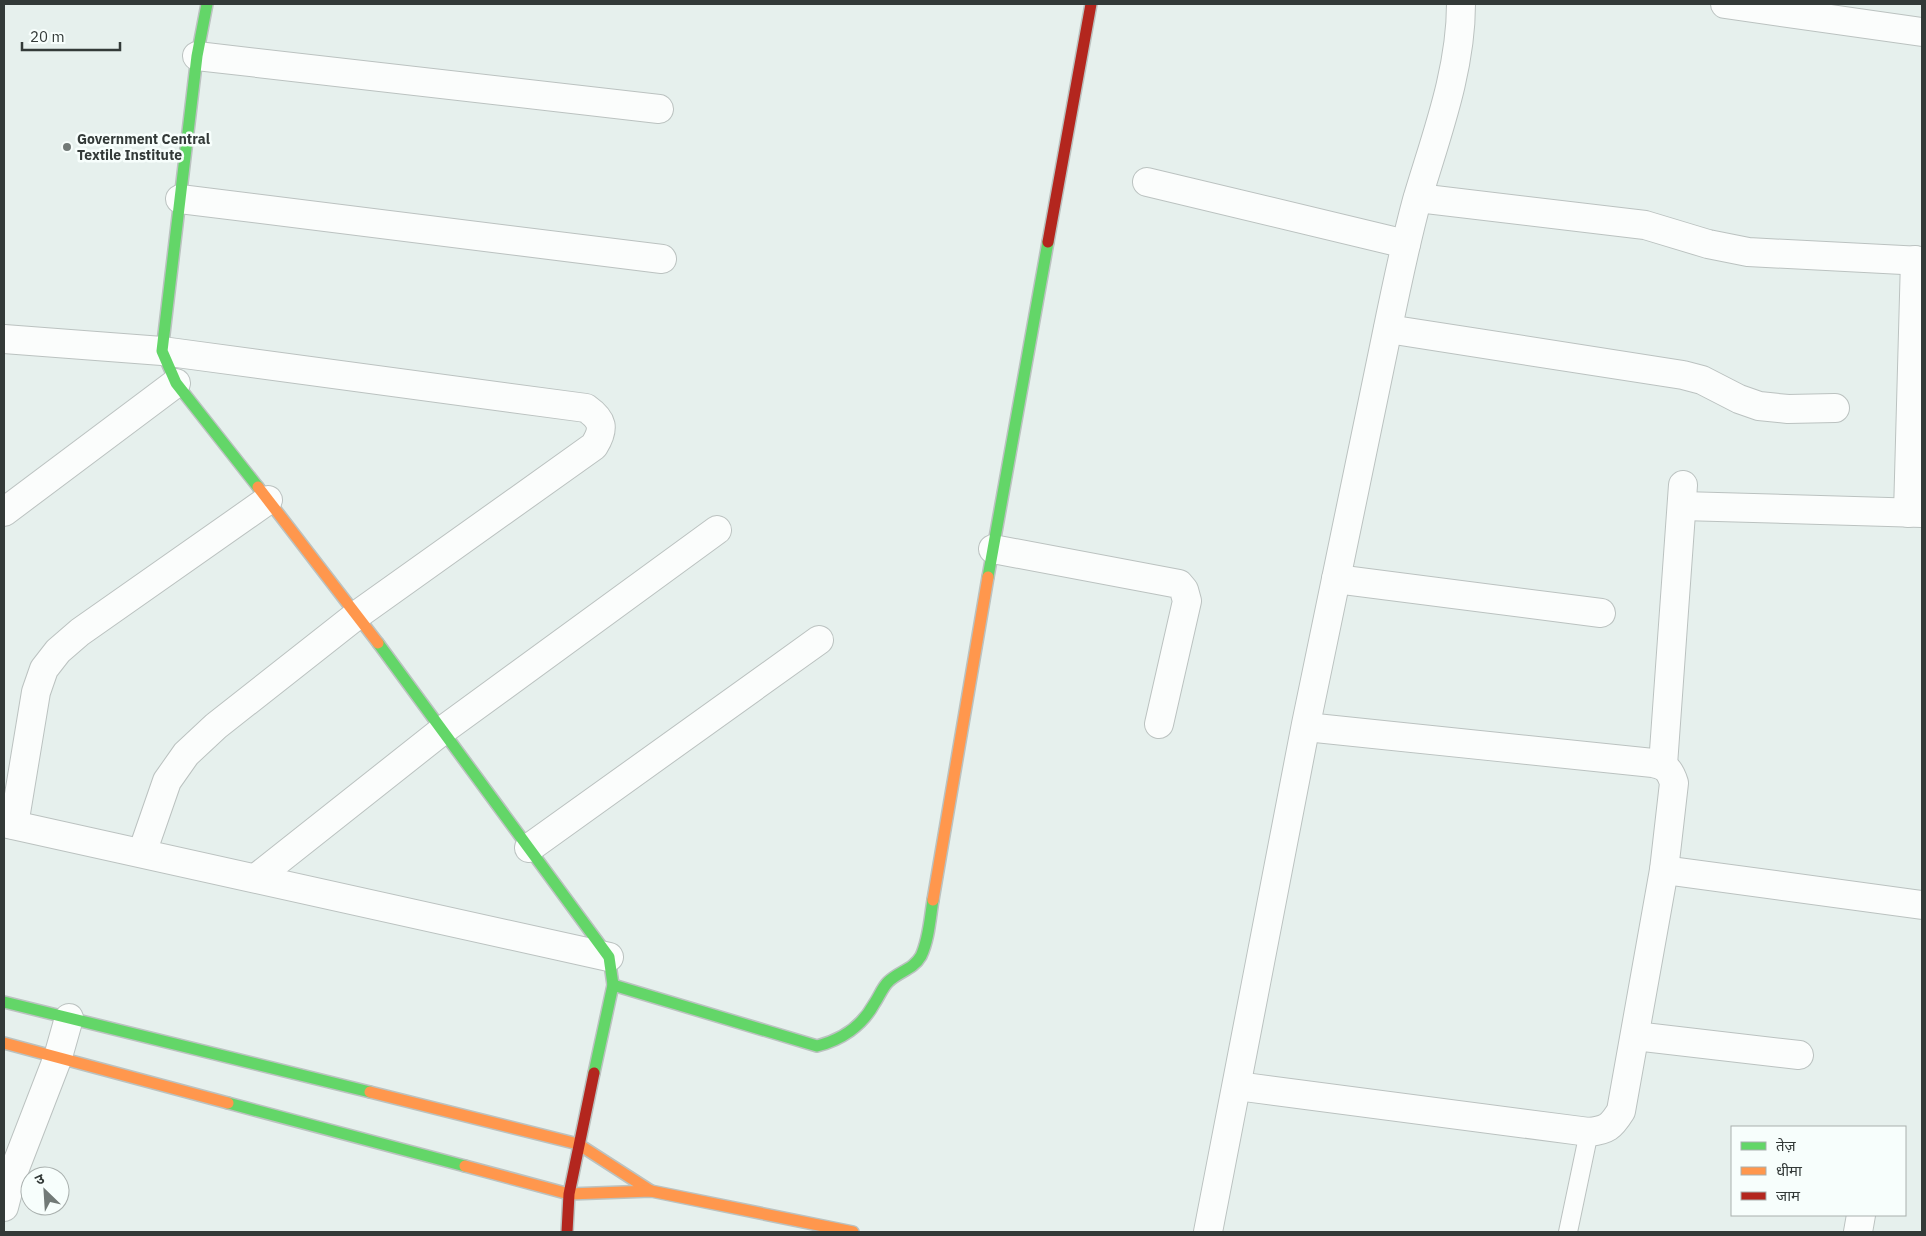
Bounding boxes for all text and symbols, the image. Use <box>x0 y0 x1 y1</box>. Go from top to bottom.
scale bar <box>22 20 120 52</box>
text: 20 m <box>30 27 65 46</box>
place label: Government Central Textile Institute <box>77 130 210 164</box>
marker: Government Central Textile Institute <box>61 141 73 153</box>
legend <box>1731 1126 1906 1216</box>
text: तेज़ <box>1776 1136 1797 1155</box>
text: धीमा <box>1776 1161 1803 1180</box>
north arrow <box>20 1166 70 1216</box>
text: उ <box>32 1169 48 1189</box>
text: जाम <box>1776 1186 1801 1205</box>

